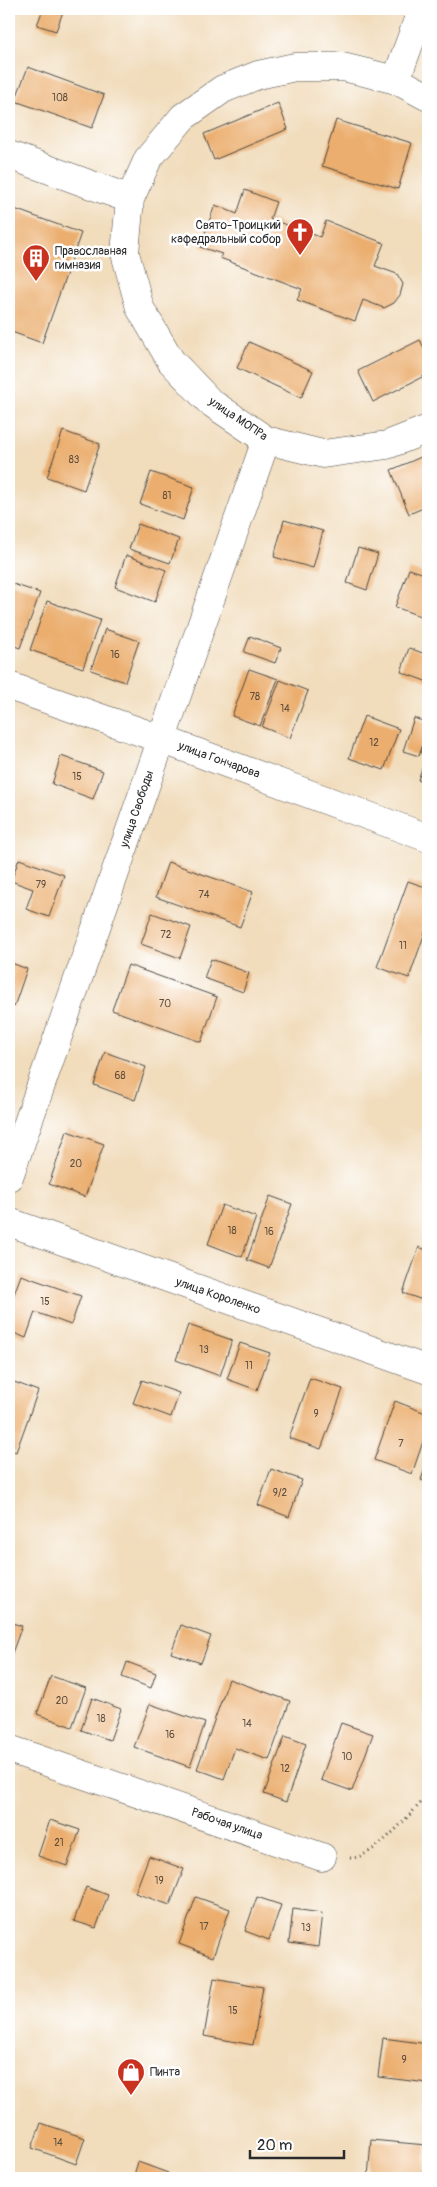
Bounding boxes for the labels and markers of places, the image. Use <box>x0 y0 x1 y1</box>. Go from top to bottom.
church icon: Свято-Троицкий кафедральный собор <box>285 217 315 256</box>
place label: Свято-Троицкий кафедральный собор <box>171 218 281 247</box>
building icon: Православная гимназия <box>21 243 51 282</box>
place label: Православная гимназия <box>55 244 127 273</box>
shop icon: Пинта <box>116 2057 146 2096</box>
place label: Пинта <box>150 2065 181 2080</box>

